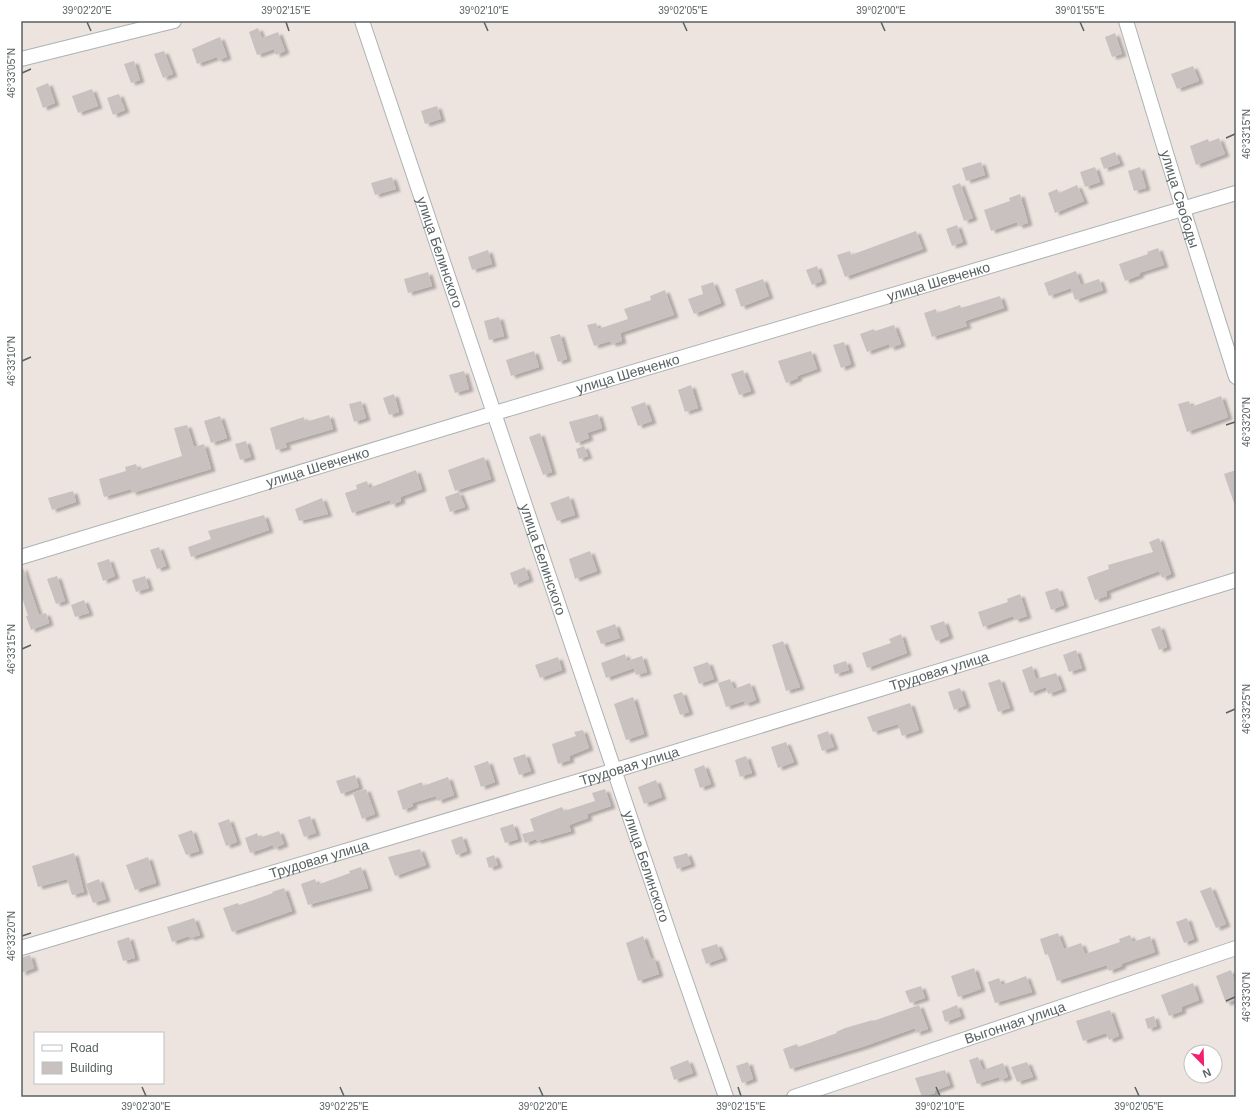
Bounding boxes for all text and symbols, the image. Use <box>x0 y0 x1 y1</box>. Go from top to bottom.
text: 39°02'20"E <box>62 5 112 16</box>
text: 39°02'15"E <box>261 5 311 16</box>
text: 39°02'10"E <box>459 5 509 16</box>
text: 39°02'05"E <box>658 5 708 16</box>
text: 39°02'00"E <box>856 5 906 16</box>
text: 39°01'55"E <box>1055 5 1105 16</box>
text: 46°33'05"N <box>6 48 17 98</box>
text: 46°33'15"N <box>1241 109 1252 159</box>
street label: улица Свободы <box>1158 148 1203 250</box>
street label: улица Белинского <box>414 195 466 310</box>
street label: улица Шевченко <box>885 258 992 304</box>
text: 46°33'10"N <box>6 336 17 386</box>
street label: улица Шевченко <box>574 351 682 396</box>
text: 46°33'20"N <box>1241 397 1252 447</box>
street label: улица Шевченко <box>264 444 371 490</box>
street label: улица Белинского <box>517 502 569 617</box>
text: 46°33'15"N <box>6 624 17 674</box>
street label: Трудовая улица <box>888 648 991 694</box>
text: 46°33'25"N <box>1241 684 1252 734</box>
street label: Трудовая улица <box>578 743 681 788</box>
street label: улица Белинского <box>620 809 673 924</box>
street label: Трудовая улица <box>267 836 371 881</box>
text: 46°33'20"N <box>6 911 17 961</box>
text: 46°33'30"N <box>1241 972 1252 1022</box>
street label: Выгонная улица <box>962 998 1067 1047</box>
legend <box>34 1032 164 1084</box>
text: Road <box>70 1041 99 1055</box>
north arrow <box>1183 1044 1223 1084</box>
text: Building <box>70 1061 113 1075</box>
text: N <box>1201 1066 1213 1080</box>
text: 39°02'30"E <box>121 1101 171 1112</box>
text: 39°02'25"E <box>319 1101 369 1112</box>
text: 39°02'20"E <box>518 1101 568 1112</box>
text: 39°02'15"E <box>716 1101 766 1112</box>
text: 39°02'10"E <box>915 1101 965 1112</box>
text: 39°02'05"E <box>1114 1101 1164 1112</box>

